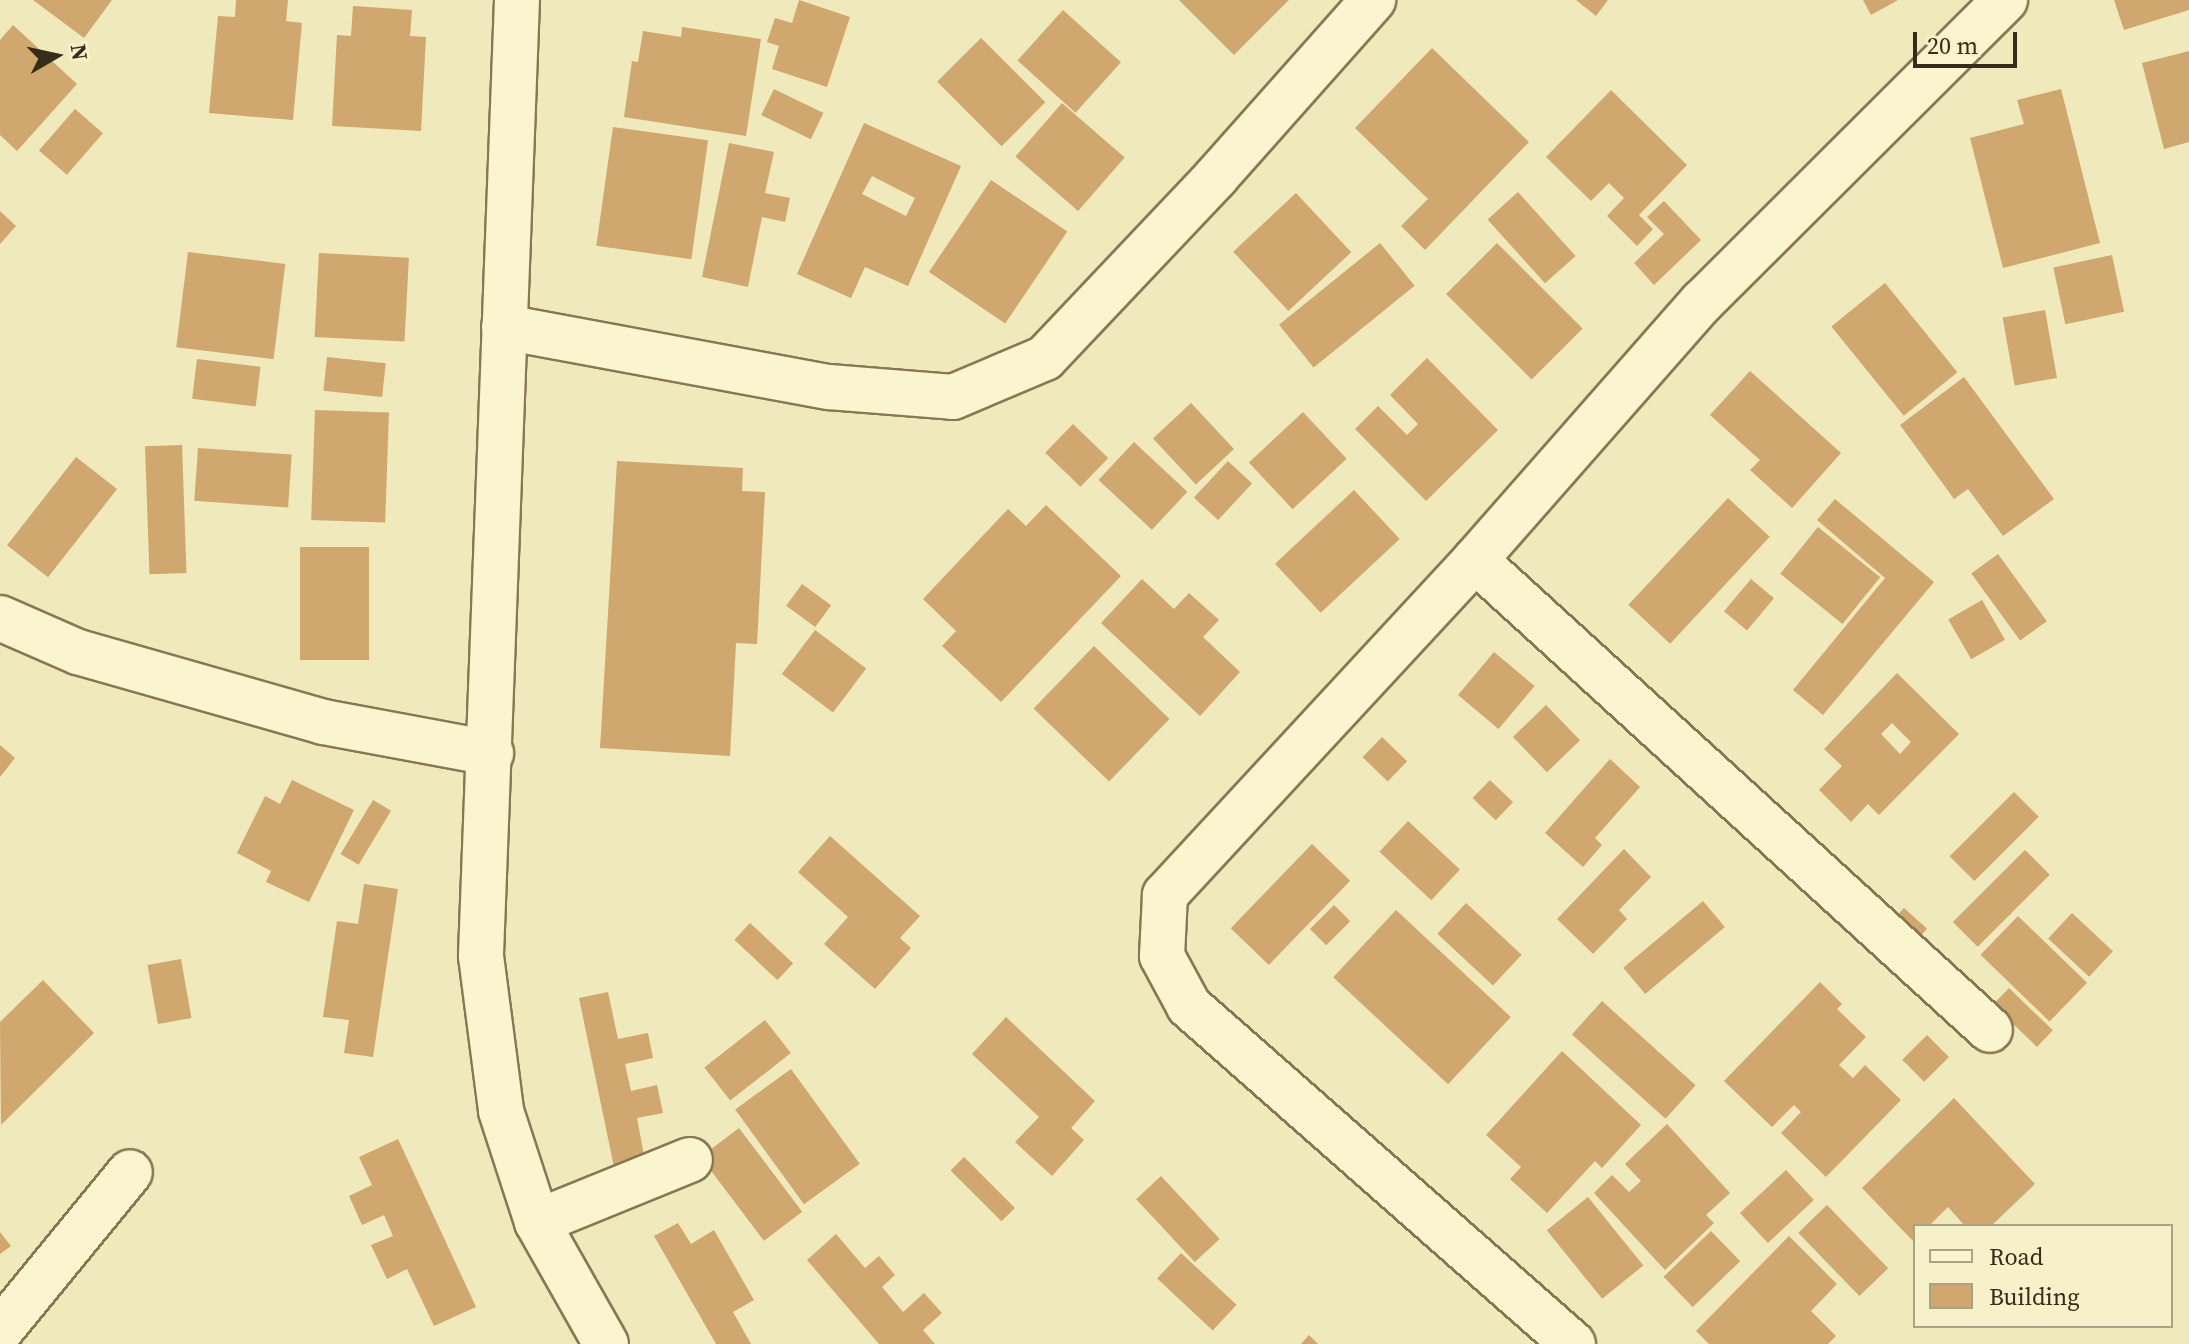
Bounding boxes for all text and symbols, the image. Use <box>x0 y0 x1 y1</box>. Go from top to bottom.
north arrow <box>16 16 96 96</box>
scale bar <box>1917 16 2021 66</box>
text: 20 m <box>1927 29 1978 62</box>
text: N <box>64 42 96 63</box>
legend <box>1913 1224 2173 1328</box>
text: Road <box>1989 1240 2043 1273</box>
text: Building <box>1989 1280 2080 1313</box>

